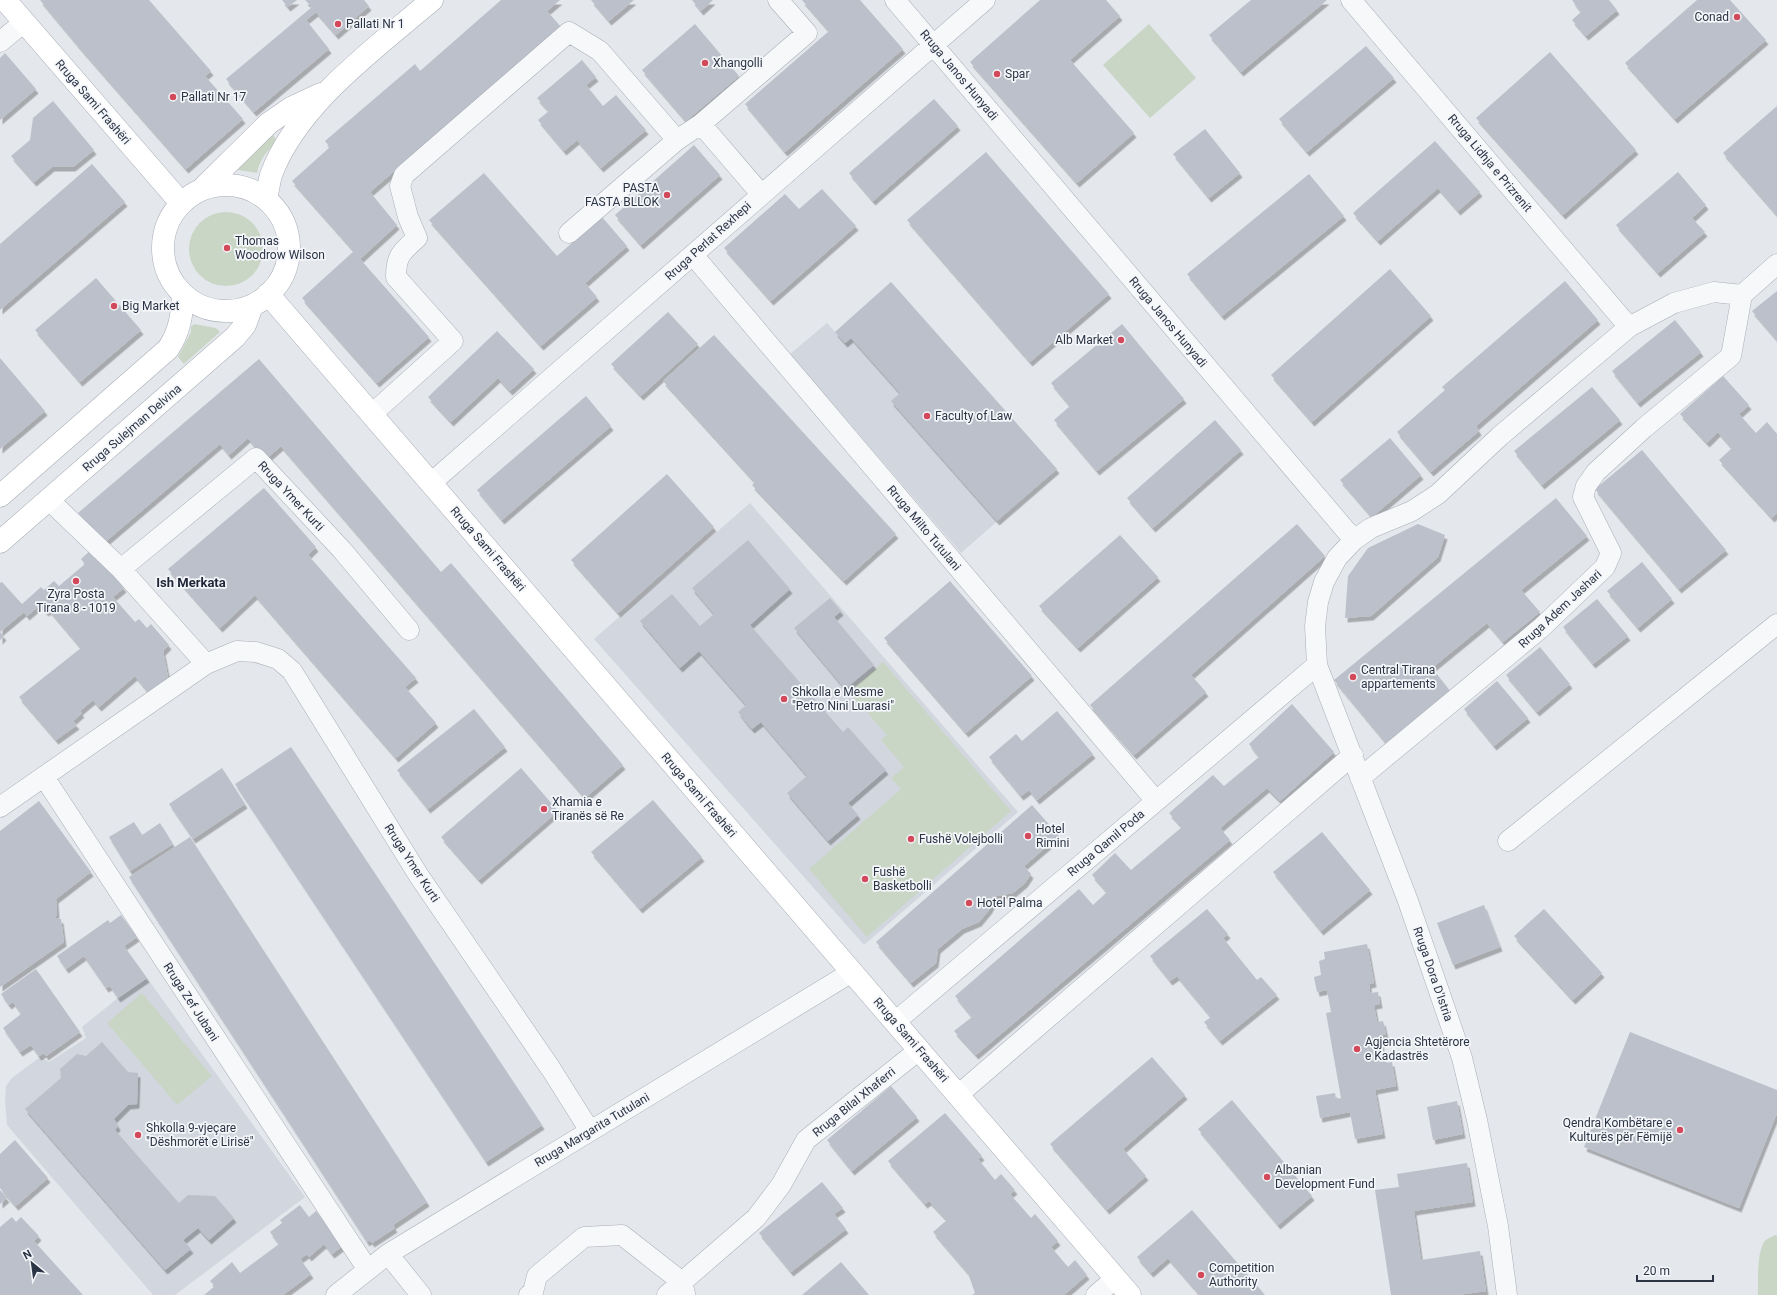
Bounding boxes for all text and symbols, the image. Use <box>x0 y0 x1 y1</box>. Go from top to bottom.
place label: Conad <box>1694 10 1729 24</box>
marker: Conad <box>1732 12 1742 22</box>
place label: Pallati Nr 1 <box>346 17 405 31</box>
marker: Pallati Nr 1 <box>333 19 343 29</box>
street label: Rruga Janos Hunyadi <box>917 27 1001 123</box>
place label: Xhangolli <box>713 56 763 70</box>
street label: Rruga Sami Frashëri <box>52 57 134 147</box>
marker: Xhangolli <box>700 58 710 68</box>
place label: Spar <box>1005 67 1029 81</box>
marker: Spar <box>992 69 1002 79</box>
place label: Pallati Nr 17 <box>181 90 247 104</box>
marker: Pallati Nr 17 <box>168 92 178 102</box>
street label: Rruga Lidhja e Prizrenit <box>1445 111 1535 215</box>
place label: PASTA FASTA BLLOK <box>585 181 659 209</box>
marker: PASTA FASTA BLLOK <box>662 190 672 200</box>
street label: Rruga Perlat Rexhepi <box>662 199 754 283</box>
place label: Thomas Woodrow Wilson <box>235 234 325 262</box>
marker: Thomas Woodrow Wilson <box>222 243 232 253</box>
street label: Rruga Janos Hunyadi <box>1126 274 1210 370</box>
place label: Big Market <box>122 299 180 313</box>
marker: Big Market <box>109 301 119 311</box>
place label: Alb Market <box>1055 333 1113 347</box>
marker: Alb Market <box>1116 335 1126 345</box>
street label: Rruga Sulejman Delvina <box>80 381 184 475</box>
place label: Faculty of Law <box>935 409 1012 423</box>
marker: Faculty of Law <box>922 411 932 421</box>
street label: Rruga Ymer Kurti <box>255 458 327 534</box>
street label: Rruga Milto Tutulani <box>884 483 964 573</box>
street label: Rruga Sami Frashëri <box>447 504 529 594</box>
street label: Rruga Adem Jashari <box>1516 567 1604 651</box>
district label: Ish Merkata <box>156 575 226 590</box>
marker: Zyra Posta Tirana 8 - 1019 <box>71 576 81 586</box>
place label: Zyra Posta Tirana 8 - 1019 <box>36 587 116 615</box>
place label: Central Tirana appartements <box>1361 663 1436 691</box>
marker: Central Tirana appartements <box>1348 672 1358 682</box>
place label: Shkolla e Mesme "Petro Nini Luarasi" <box>792 685 894 713</box>
marker: Shkolla e Mesme "Petro Nini Luarasi" <box>779 694 789 704</box>
street label: Rruga Sami Frashëri <box>658 750 740 840</box>
place label: Xhamia e Tiranës së Re <box>552 795 624 823</box>
marker: Xhamia e Tiranës së Re <box>539 804 549 814</box>
street label: Rruga Qamil Poda <box>1065 807 1147 879</box>
street label: Rruga Ymer Kurti <box>382 821 443 905</box>
place label: Hotel Rimini <box>1036 822 1069 850</box>
marker: Hotel Rimini <box>1023 831 1033 841</box>
place label: Fushë Volejbolli <box>919 832 1003 846</box>
marker: Fushë Volejbolli <box>906 834 916 844</box>
place label: Fushë Basketbolli <box>873 865 932 893</box>
marker: Fushë Basketbolli <box>860 874 870 884</box>
place label: Hotel Palma <box>977 896 1043 910</box>
marker: Hotel Palma <box>964 898 974 908</box>
street label: Rruga Dora D'Istria <box>1410 925 1456 1023</box>
street label: Rruga Zef Jubani <box>160 960 222 1044</box>
street label: Rruga Sami Frashëri <box>870 995 952 1085</box>
place label: Agjencia Shtetërore e Kadastrës <box>1365 1035 1470 1063</box>
marker: Agjencia Shtetërore e Kadastrës <box>1352 1044 1362 1054</box>
street label: Rruga Bilal Xhaferri <box>810 1064 898 1140</box>
street label: Rruga Margarita Tutulani <box>532 1090 652 1170</box>
place label: Qendra Kombëtare e Kulturës për Fëmijë <box>1563 1116 1672 1144</box>
place label: Shkolla 9-vjeçare "Dëshmorët e Lirisë" <box>146 1121 254 1149</box>
marker: Qendra Kombëtare e Kulturës për Fëmijë <box>1675 1125 1685 1135</box>
marker: Shkolla 9-vjeçare "Dëshmorët e Lirisë" <box>133 1130 143 1140</box>
place label: Albanian Development Fund <box>1275 1163 1375 1191</box>
marker: Albanian Development Fund <box>1262 1172 1272 1182</box>
north arrow <box>12 1243 52 1283</box>
text: N <box>21 1247 34 1262</box>
scale bar <box>1637 1257 1713 1283</box>
place label: Competition Authority <box>1209 1261 1274 1289</box>
text: 20 m <box>1643 1264 1670 1278</box>
marker: Competition Authority <box>1196 1270 1206 1280</box>

